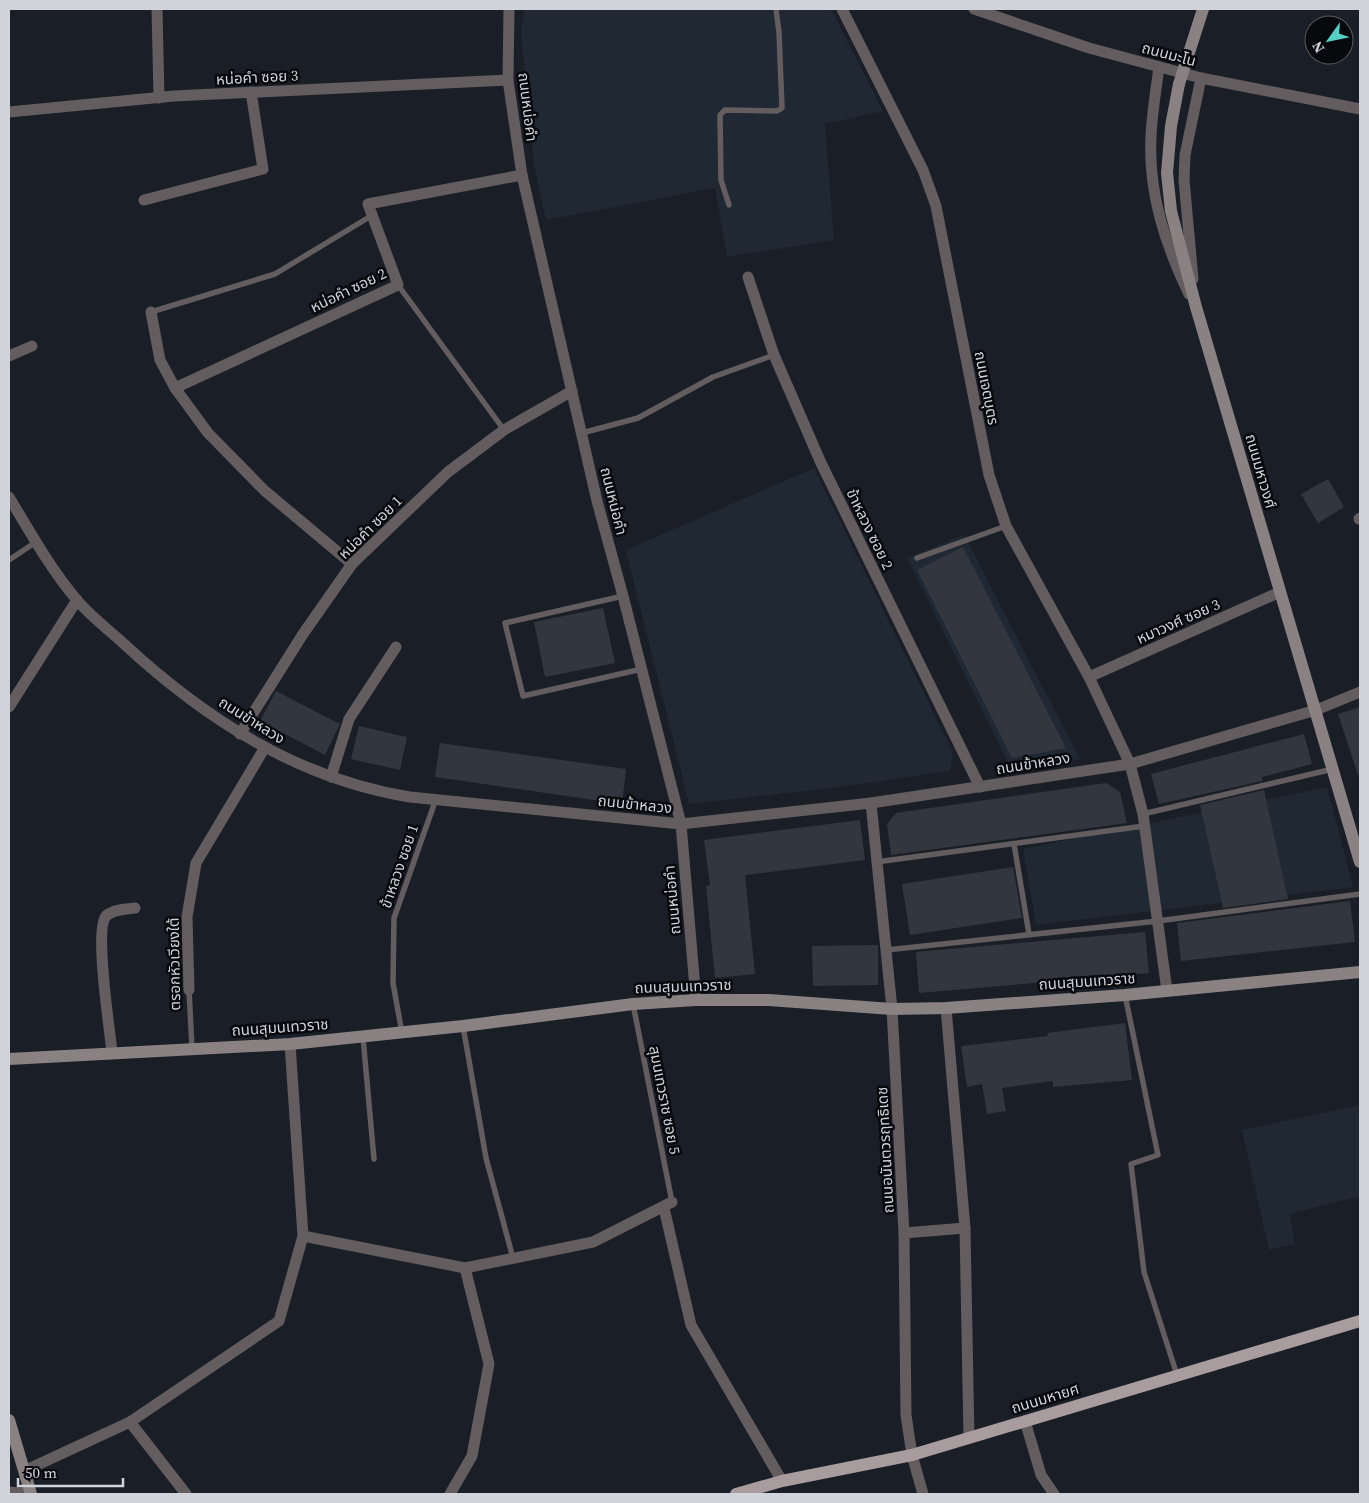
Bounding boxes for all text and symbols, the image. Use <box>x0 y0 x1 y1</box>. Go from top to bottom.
north arrow <box>1304 15 1354 65</box>
street label: ถนนมะโน <box>1140 37 1198 71</box>
text: N <box>1307 37 1329 57</box>
street label: หน่อคำ ซอย 3 <box>215 64 299 90</box>
street label: ถนนหน่อคำ <box>513 71 543 143</box>
street label: หน่อคำ ซอย 2 <box>306 263 390 317</box>
street label: ถนนเจตบุตร <box>970 349 1004 427</box>
street label: ถนนมหาวงศ์ <box>1240 431 1282 511</box>
street label: ถนนหน่อคำ <box>595 465 633 537</box>
street label: ข้าหลวง ซอย 2 <box>841 485 899 573</box>
street label: หน่อคำ ซอย 1 <box>333 490 407 564</box>
street label: หมาวงศ์ ซอย 3 <box>1133 593 1223 649</box>
street label: ถนนข้าหลวง <box>215 691 289 749</box>
street label: ถนนข้าหลวง <box>995 747 1071 779</box>
street label: ถนนข้าหลวง <box>597 790 673 818</box>
street label: ข้าหลวง ซอย 1 <box>375 821 423 911</box>
street label: ถนนหน่อคำ <box>659 865 685 935</box>
street label: ตรอกหัวเวียงใต้ <box>163 917 185 1011</box>
street label: ถนนสุมนเทวราช <box>1038 967 1136 995</box>
street label: ถนนสุมนเทวราช <box>634 974 732 998</box>
street label: ถนนสุมนเทวราช <box>231 1013 329 1041</box>
street label: สุมนเทวราช ซอย 5 <box>644 1044 686 1156</box>
street label: ถนนอนันตวรฤทธิเดช <box>871 1086 899 1214</box>
street label: ถนนมหายศ <box>1009 1378 1081 1418</box>
scale bar <box>18 1456 122 1488</box>
text: 50 m <box>25 1462 57 1483</box>

